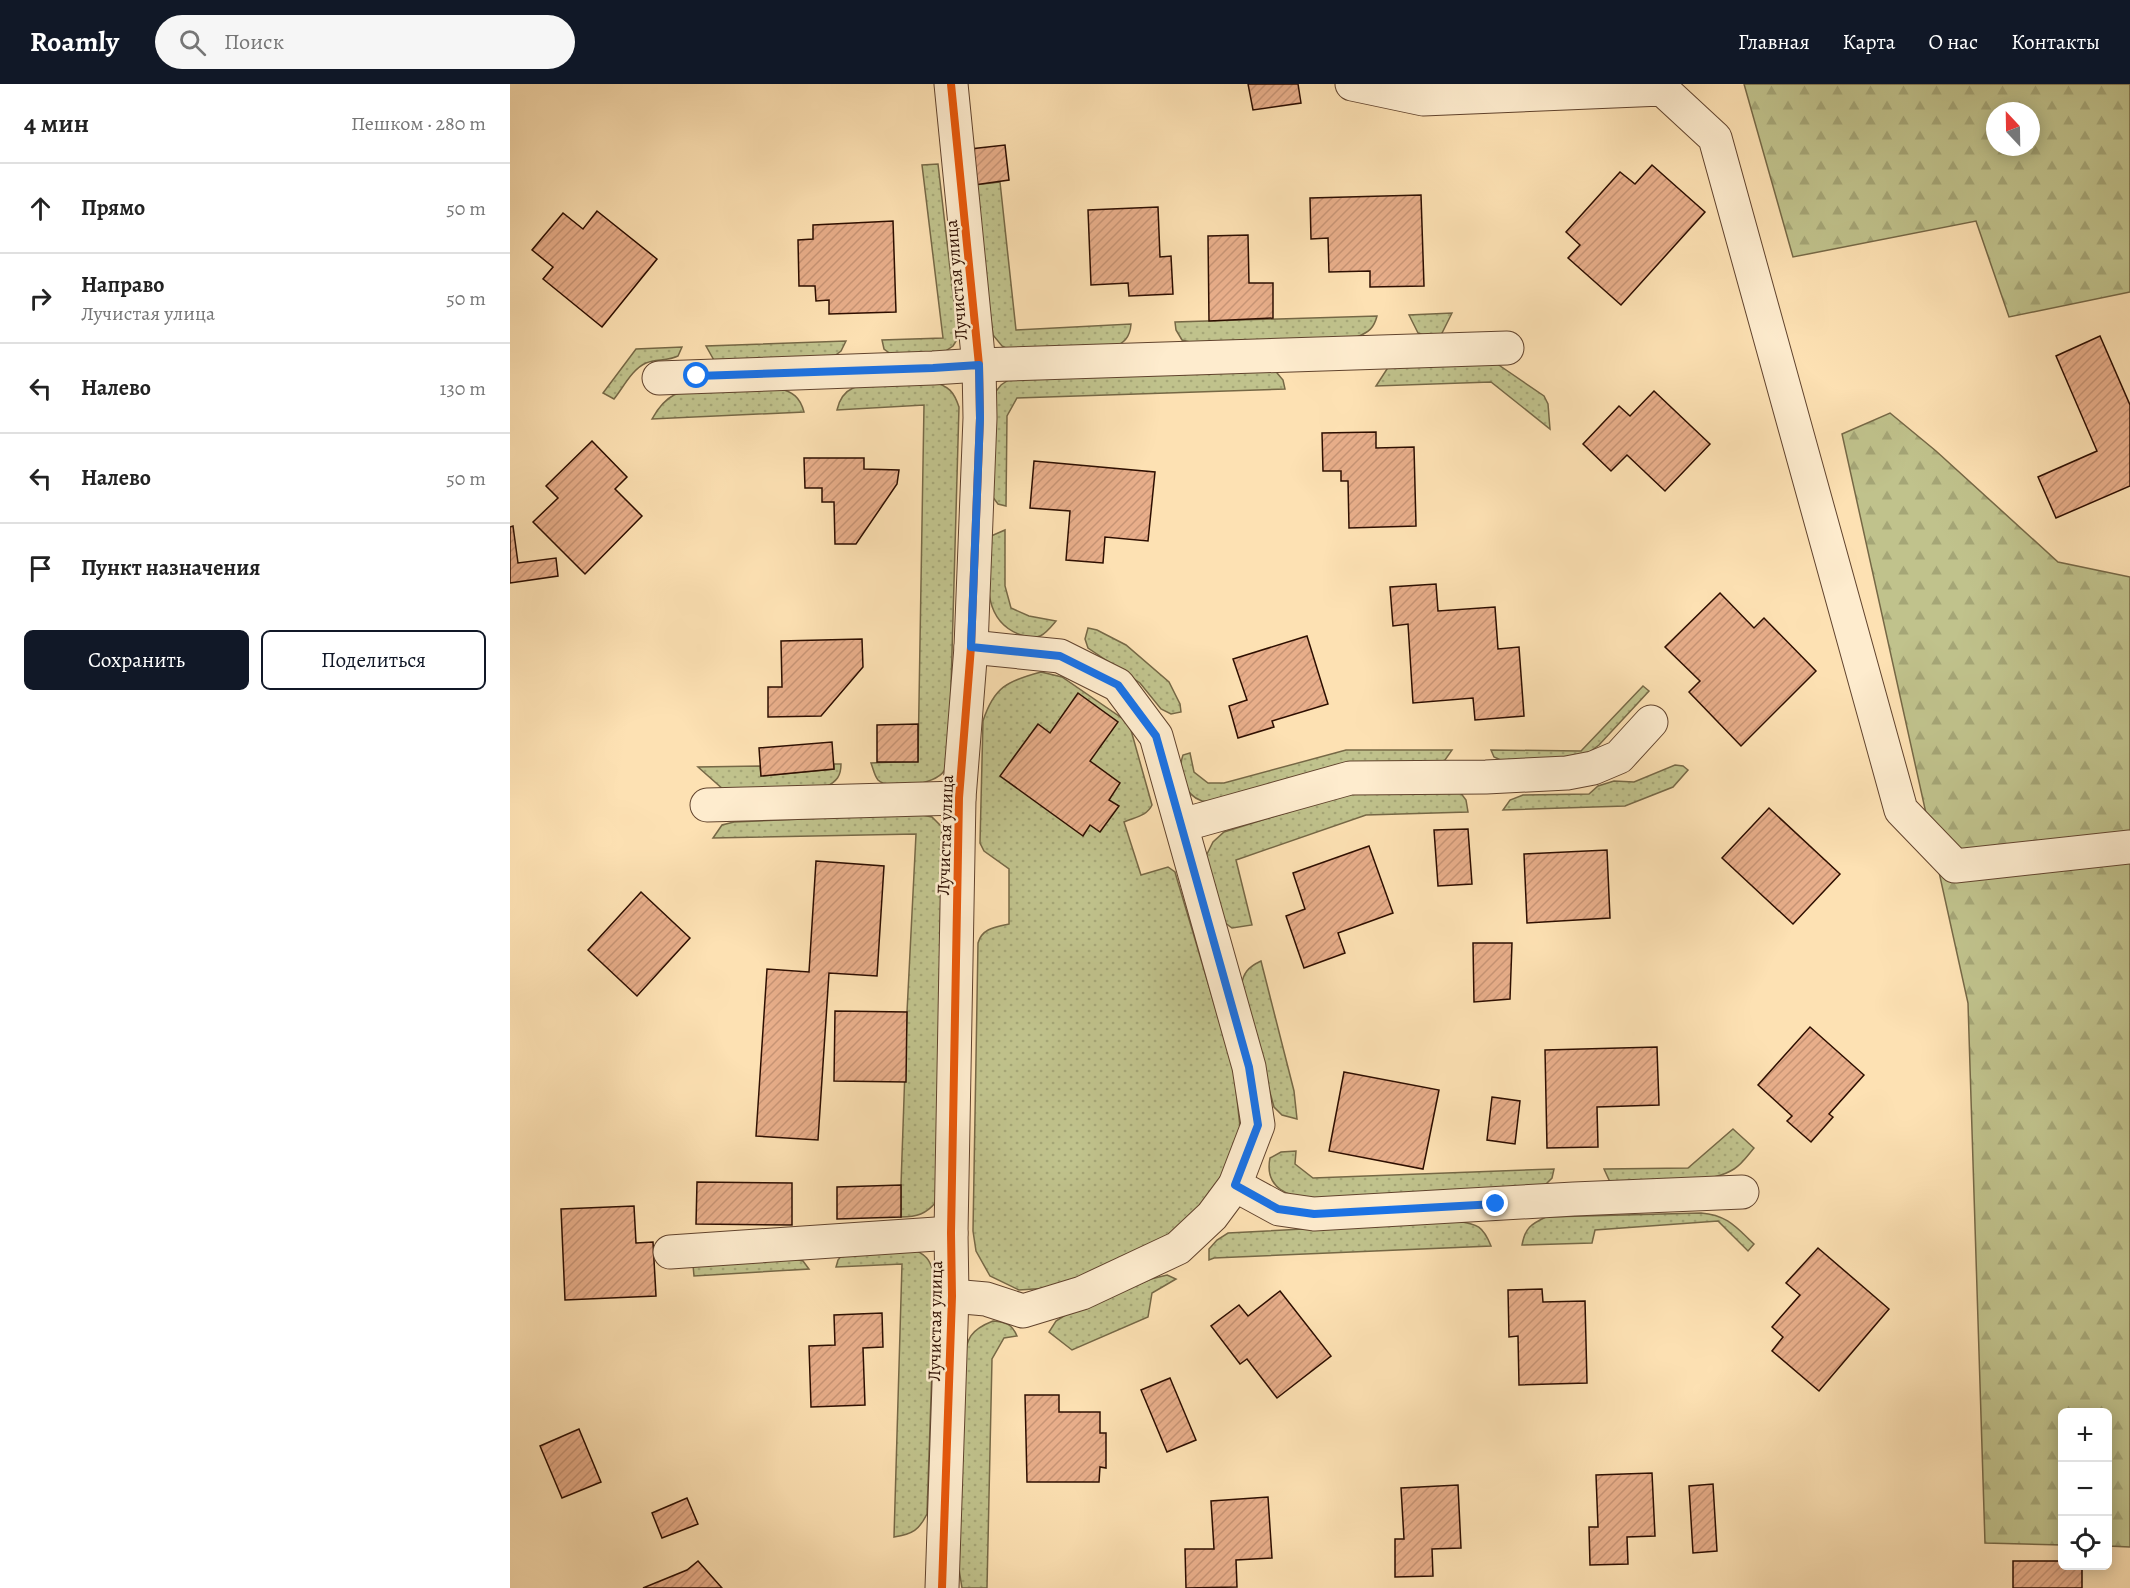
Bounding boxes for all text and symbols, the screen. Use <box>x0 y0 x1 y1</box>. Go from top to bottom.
search box <box>155 15 575 69</box>
text: Roamly <box>30 23 119 61</box>
icon: search <box>176 26 209 59</box>
text: Поиск <box>224 27 284 57</box>
text: Главная <box>1738 28 1810 56</box>
text: Карта <box>1843 28 1895 56</box>
text: О нас <box>1928 28 1978 56</box>
text: Контакты <box>2011 28 2100 56</box>
north arrow <box>1986 102 2040 156</box>
text: 4 мин <box>24 106 89 141</box>
text: Пешком · 280 m <box>351 110 486 137</box>
icon: ahead <box>24 192 57 225</box>
text: Прямо <box>81 193 145 223</box>
text: 50 m <box>446 195 486 222</box>
street label: Лучистая улица <box>939 218 973 341</box>
text: Направо <box>81 270 164 300</box>
icon: right <box>24 282 57 315</box>
text: 50 m <box>446 285 486 312</box>
text: Лучистая улица <box>81 300 215 327</box>
route start <box>683 362 709 388</box>
icon: left <box>24 372 57 405</box>
text: Налево <box>81 373 151 403</box>
text: 130 m <box>440 375 486 402</box>
icon: left <box>24 462 57 495</box>
text: Налево <box>81 463 151 493</box>
text: 50 m <box>446 465 486 492</box>
icon: arrive <box>24 552 57 585</box>
text: Пункт назначения <box>81 553 260 583</box>
button: Сохранить <box>24 630 249 690</box>
button: Поделиться <box>261 630 486 690</box>
street label: Лучистая улица <box>931 774 959 896</box>
route end <box>1482 1190 1508 1216</box>
street label: Лучистая улица <box>922 1260 948 1382</box>
map controls <box>2058 1408 2112 1570</box>
button: + <box>2058 1408 2112 1462</box>
button: − <box>2058 1462 2112 1516</box>
button: locate <box>2058 1516 2112 1570</box>

